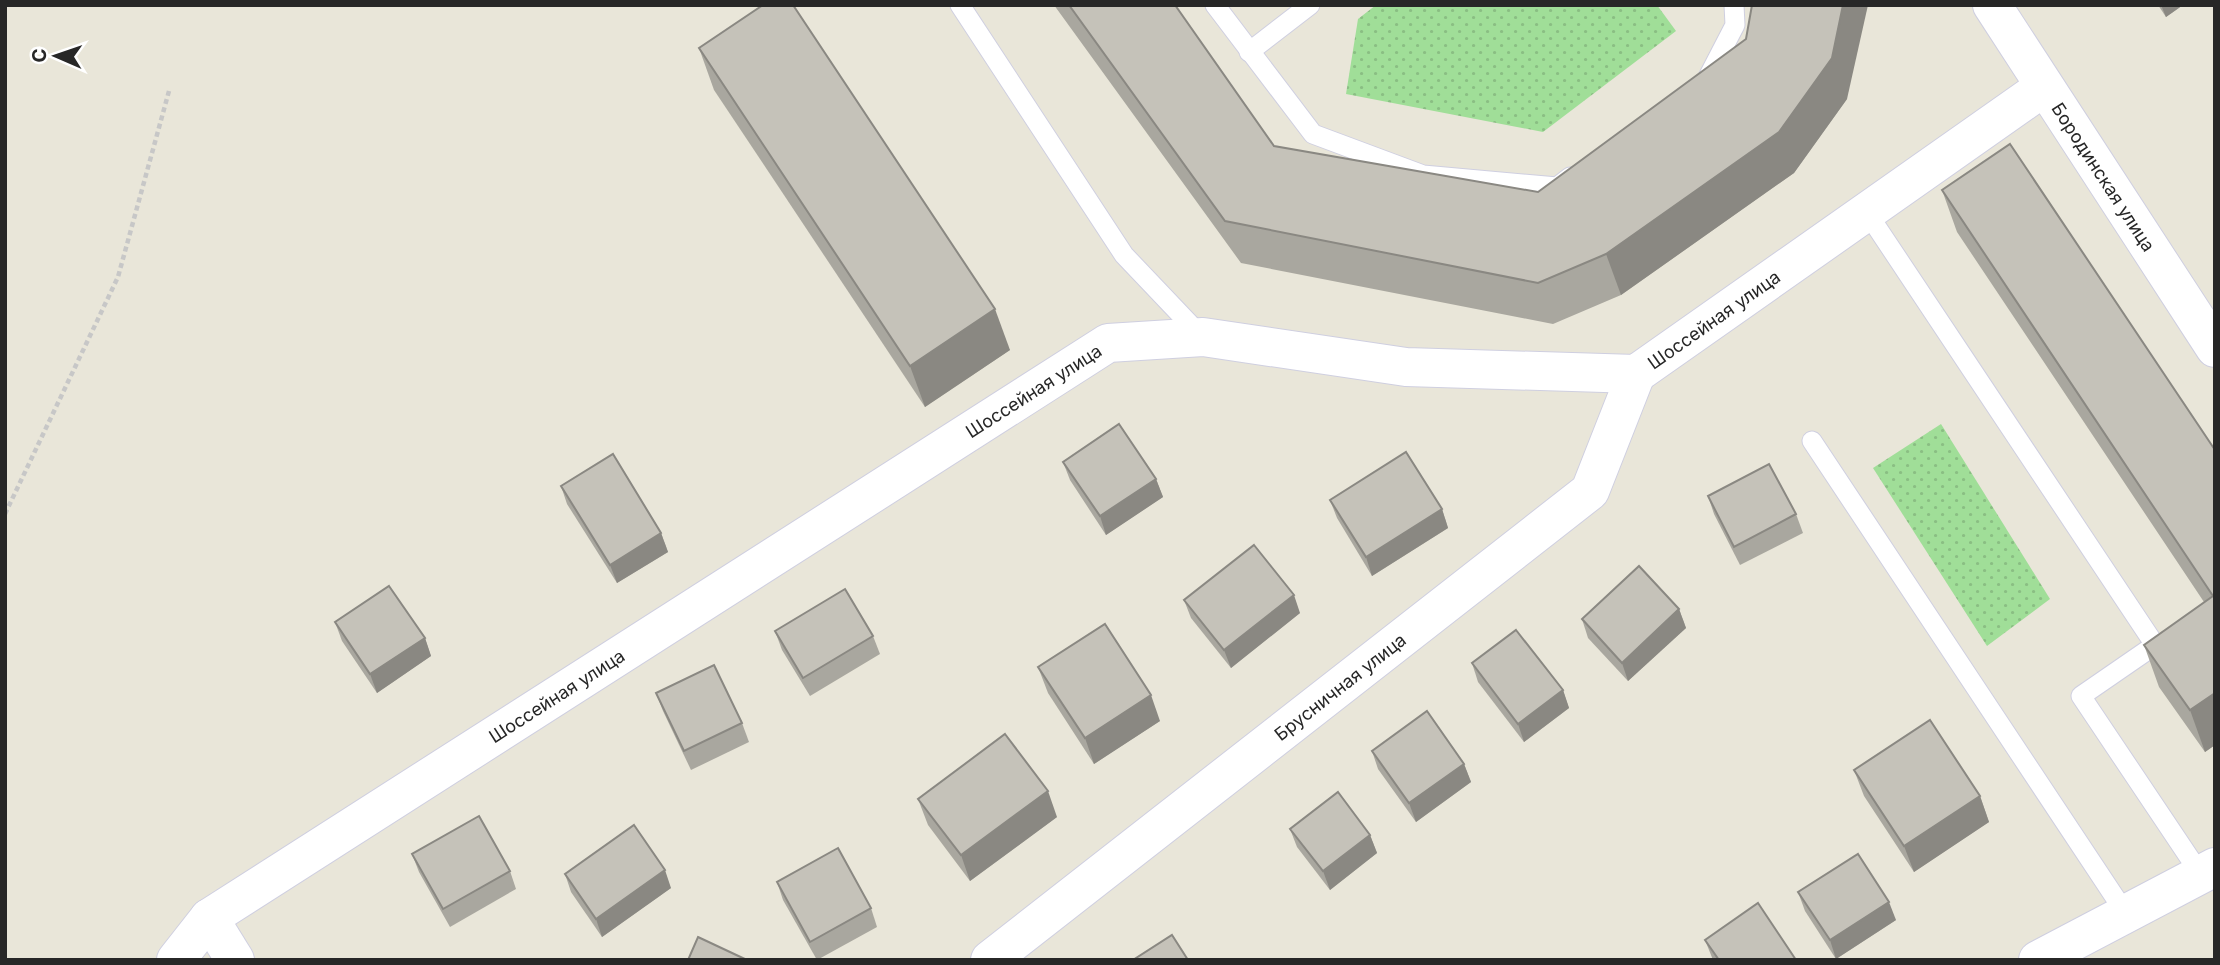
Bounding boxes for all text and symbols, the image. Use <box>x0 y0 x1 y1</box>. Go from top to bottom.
north arrow <box>21 21 91 91</box>
text: С <box>28 48 51 63</box>
street label: Бородинская улица <box>2048 99 2160 255</box>
street label: Шоссейная улица <box>1643 266 1784 373</box>
street label: Шоссейная улица <box>962 340 1105 442</box>
street label: Брусничная улица <box>1270 629 1410 744</box>
street label: Шоссейная улица <box>485 645 628 747</box>

